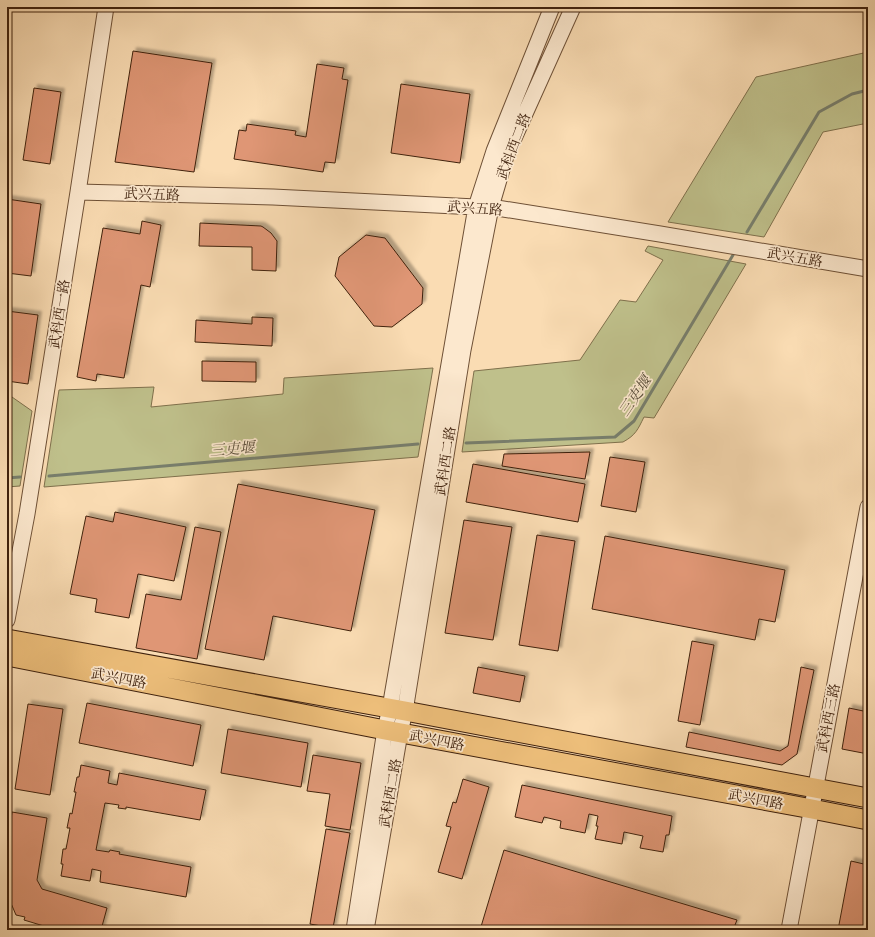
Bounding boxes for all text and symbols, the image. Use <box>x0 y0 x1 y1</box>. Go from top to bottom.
street label: 武科西二路 <box>491 110 535 182</box>
street label: 武兴五路 <box>124 183 180 205</box>
street label: 武兴五路 <box>446 196 504 220</box>
street label: 武兴五路 <box>766 242 824 272</box>
street label: 武科西一路 <box>44 278 74 350</box>
water label: 三吏堰 <box>613 369 658 420</box>
street label: 武科西二路 <box>430 425 460 497</box>
water label: 三吏堰 <box>209 436 258 461</box>
street label: 武兴四路 <box>90 663 148 693</box>
street label: 武科西三路 <box>812 682 844 754</box>
street label: 武兴四路 <box>408 725 466 755</box>
street label: 武科西二路 <box>374 757 406 829</box>
street label: 武兴四路 <box>727 784 785 814</box>

